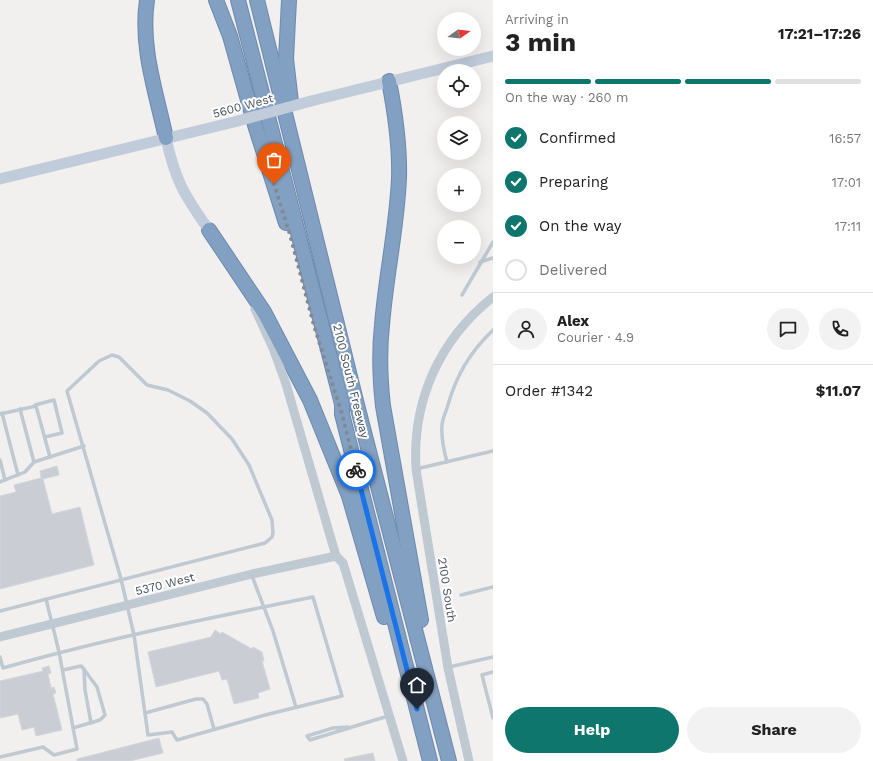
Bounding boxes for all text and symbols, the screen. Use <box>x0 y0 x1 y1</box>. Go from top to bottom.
north arrow <box>437 12 481 56</box>
map controls <box>437 12 481 264</box>
text: Arriving in <box>505 12 569 27</box>
text: 17:21–17:26 <box>778 25 861 43</box>
text: 3 min <box>505 27 576 57</box>
button: locate <box>437 64 481 108</box>
text: On the way · 260 m <box>505 90 628 105</box>
street label: 5600 West <box>211 91 275 121</box>
button: layers <box>437 116 481 160</box>
icon: check <box>505 127 527 149</box>
text: Confirmed <box>539 129 616 147</box>
text: 16:57 <box>829 131 861 146</box>
pin <box>257 143 291 184</box>
icon: bag <box>263 149 285 171</box>
button: + <box>437 168 481 212</box>
icon: check <box>505 171 527 193</box>
text: Preparing <box>539 173 608 191</box>
text: 17:01 <box>832 175 861 190</box>
icon: check <box>505 215 527 237</box>
text: On the way <box>539 217 621 235</box>
text: 17:11 <box>835 219 861 234</box>
button: − <box>437 220 481 264</box>
text: Delivered <box>539 261 607 279</box>
button: person <box>505 308 547 350</box>
button: chat <box>767 308 809 350</box>
button: phone <box>819 308 861 350</box>
text: Alex <box>557 312 589 330</box>
street label: 2100 South Freeway <box>330 322 372 440</box>
text: Courier · 4.9 <box>557 330 634 345</box>
text: Order #1342 <box>505 382 593 400</box>
text: $11.07 <box>816 382 861 400</box>
courier <box>336 450 376 490</box>
icon: bike <box>345 459 367 481</box>
street label: 2100 South <box>435 557 459 623</box>
street label: 5370 West <box>134 570 196 598</box>
pin <box>400 668 434 709</box>
icon: home <box>406 674 428 696</box>
button: Help <box>505 707 679 753</box>
button: Share <box>687 707 861 753</box>

